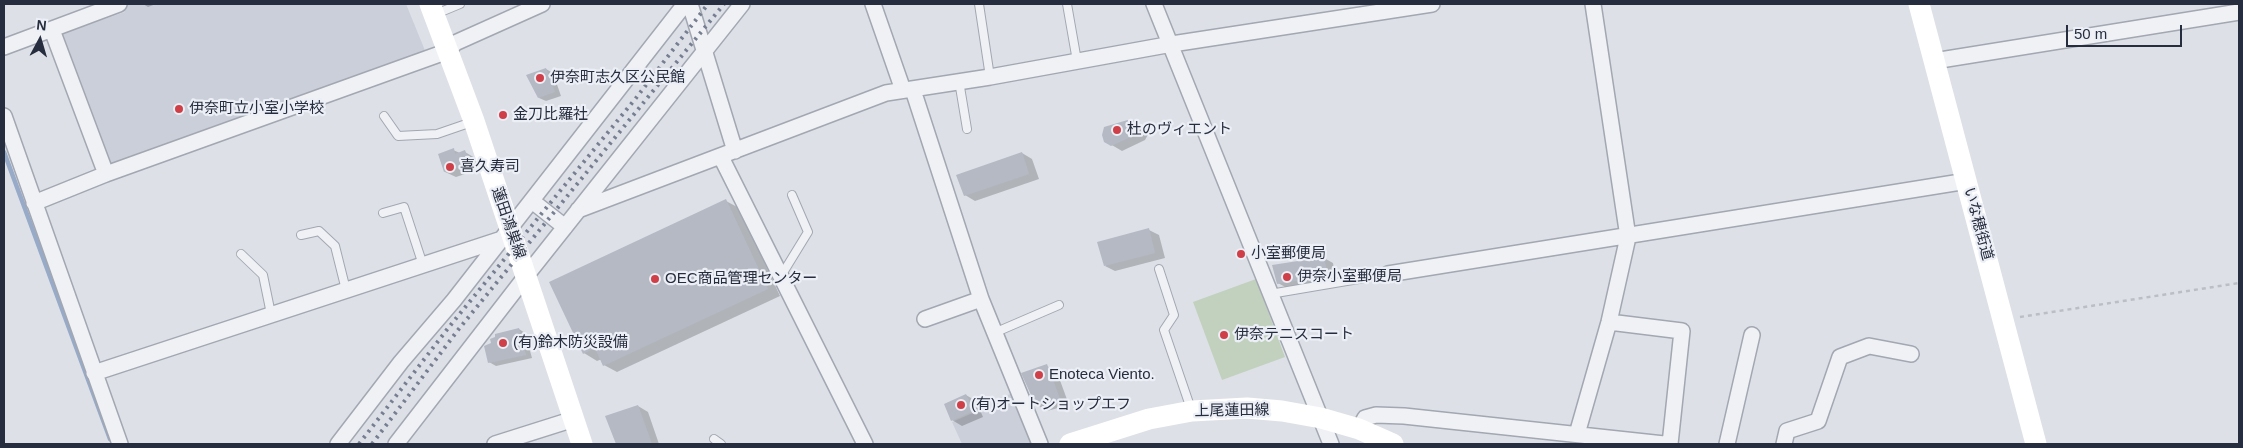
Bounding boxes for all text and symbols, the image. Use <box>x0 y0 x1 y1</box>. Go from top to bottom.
north arrow <box>15 15 65 65</box>
scale bar <box>2068 15 2184 47</box>
text: N <box>36 17 47 34</box>
text: 50 m <box>2074 25 2107 42</box>
place label: 伊奈町志久区公民館 <box>550 69 685 87</box>
marker: 伊奈町志久区公民館 <box>534 72 546 84</box>
place label: 伊奈町立小室小学校 <box>189 100 324 118</box>
marker: 伊奈町立小室小学校 <box>173 103 185 115</box>
place label: 金刀比羅社 <box>513 106 588 124</box>
marker: 金刀比羅社 <box>497 109 509 121</box>
place label: 杜のヴィエント <box>1127 121 1232 139</box>
marker: 杜のヴィエント <box>1111 124 1123 136</box>
place label: 喜久寿司 <box>460 158 520 176</box>
marker: 喜久寿司 <box>444 161 456 173</box>
street label: 蓮田鴻巣線 <box>487 185 529 261</box>
street label: いな穂街道 <box>1960 185 1996 263</box>
place label: 小室郵便局 <box>1251 245 1326 263</box>
marker: 小室郵便局 <box>1235 248 1247 260</box>
place label: 伊奈小室郵便局 <box>1297 268 1402 286</box>
place label: OEC商品管理センター <box>665 270 818 288</box>
marker: 伊奈小室郵便局 <box>1281 271 1293 283</box>
marker: OEC商品管理センター <box>649 273 661 285</box>
place label: 伊奈テニスコート <box>1234 326 1354 344</box>
marker: 伊奈テニスコート <box>1218 329 1230 341</box>
place label: (有)鈴木防災設備 <box>513 334 628 352</box>
marker: (有)鈴木防災設備 <box>497 337 509 349</box>
place label: Enoteca Viento. <box>1049 366 1155 384</box>
marker: Enoteca Viento. <box>1033 369 1045 381</box>
place label: (有)オートショップエフ <box>971 396 1131 414</box>
marker: (有)オートショップエフ <box>955 399 967 411</box>
street label: 上尾蓮田線 <box>1194 401 1270 421</box>

